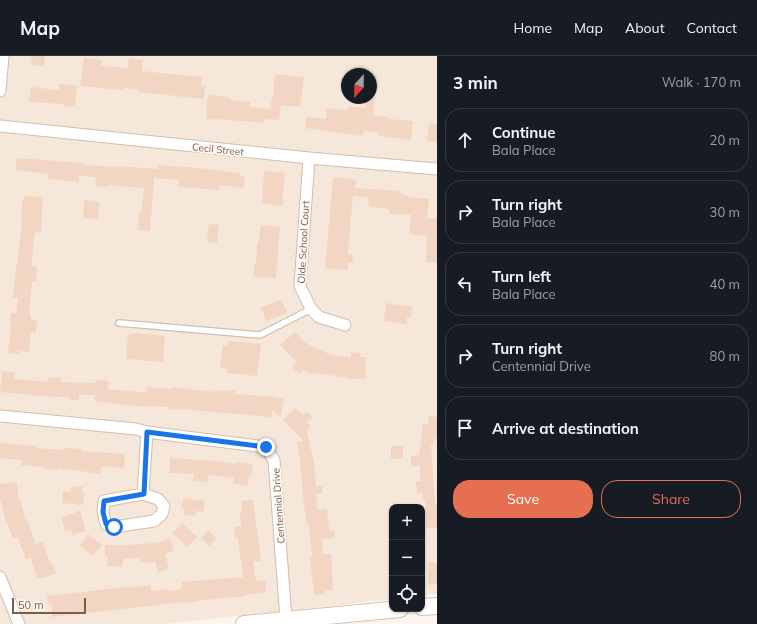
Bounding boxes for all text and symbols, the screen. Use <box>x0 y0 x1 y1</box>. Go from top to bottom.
text: Map <box>20 16 60 40</box>
text: Home <box>513 19 552 37</box>
text: Map <box>574 19 603 37</box>
text: About <box>625 19 665 37</box>
text: Contact <box>687 19 737 37</box>
north arrow <box>341 68 377 104</box>
text: 3 min <box>453 72 498 93</box>
text: Walk · 170 m <box>662 74 741 90</box>
text: Continue <box>492 123 555 142</box>
icon: ahead <box>454 129 476 151</box>
text: 20 m <box>710 132 740 148</box>
street label: Cecil Street <box>191 140 245 159</box>
text: Bala Place <box>492 142 556 158</box>
text: Turn right <box>492 195 562 214</box>
street label: Olde School Court <box>295 200 312 284</box>
icon: right <box>454 201 476 223</box>
text: 30 m <box>710 204 740 220</box>
text: Bala Place <box>492 214 556 230</box>
text: Turn left <box>492 267 551 286</box>
icon: left <box>454 273 476 295</box>
text: 40 m <box>710 276 740 292</box>
text: Bala Place <box>492 286 556 302</box>
text: Turn right <box>492 339 562 358</box>
icon: right <box>454 345 476 367</box>
text: 80 m <box>710 348 740 364</box>
text: Centennial Drive <box>492 358 591 374</box>
icon: arrive <box>454 417 476 439</box>
text: Arrive at destination <box>492 419 639 438</box>
route end <box>257 438 275 456</box>
street label: Centennial Drive <box>269 468 288 544</box>
button: Save <box>453 480 593 518</box>
button: Share <box>601 480 741 518</box>
map controls <box>389 504 425 612</box>
button: + <box>389 504 425 540</box>
route start <box>105 518 123 536</box>
button: − <box>389 540 425 576</box>
button: locate <box>389 576 425 612</box>
scale bar <box>12 596 86 615</box>
text: 50 m <box>18 598 44 612</box>

